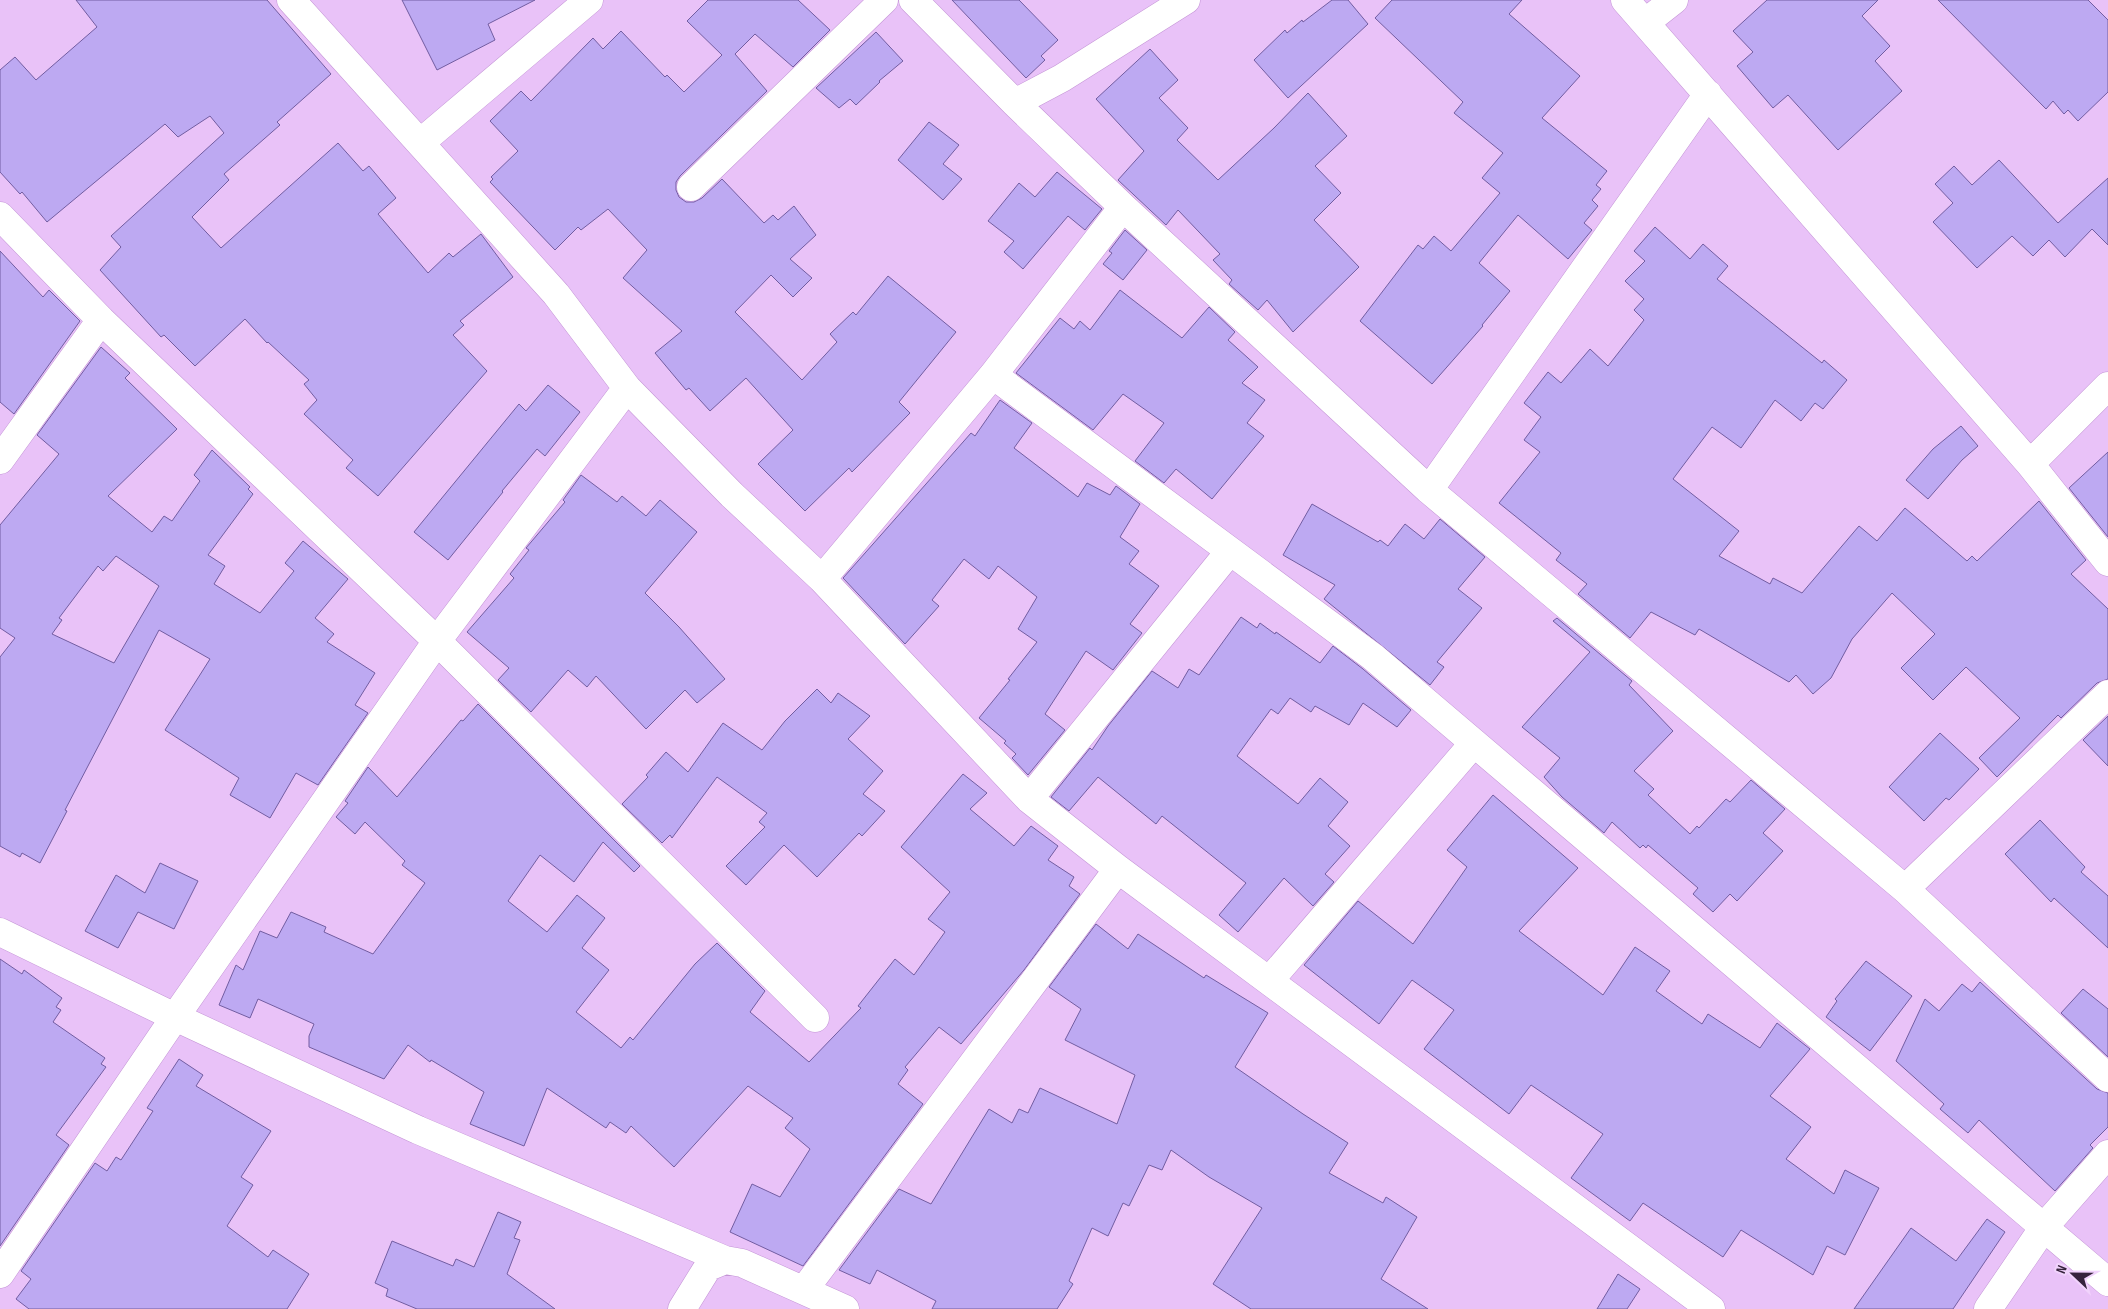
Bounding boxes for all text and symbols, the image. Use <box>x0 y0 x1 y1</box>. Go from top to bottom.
north arrow <box>2048 1249 2098 1299</box>
text: N <box>2052 1263 2071 1276</box>

